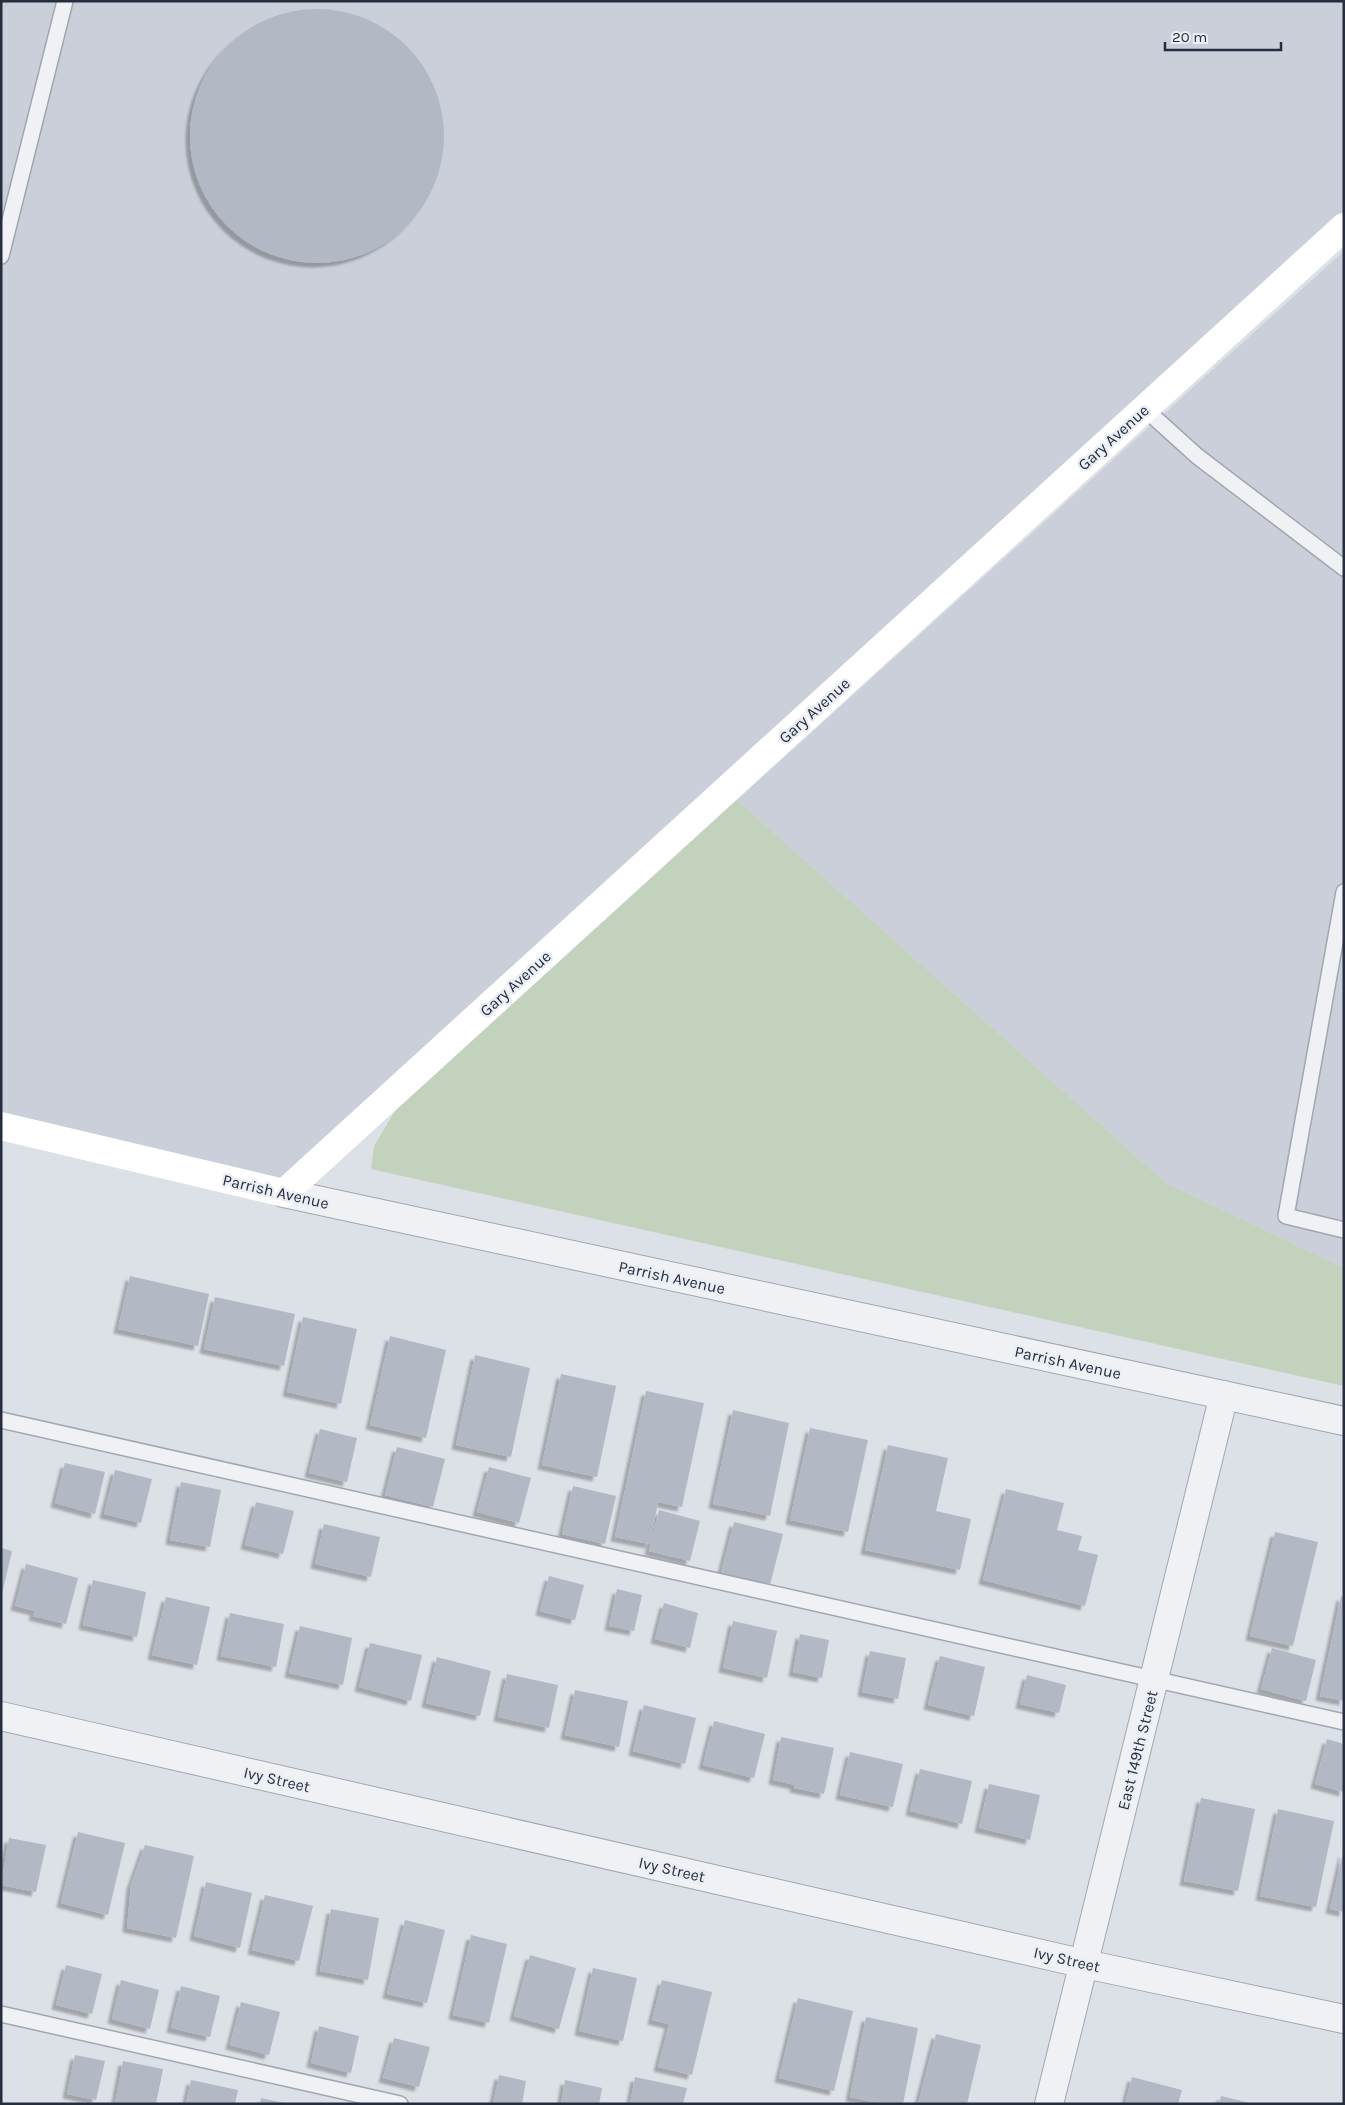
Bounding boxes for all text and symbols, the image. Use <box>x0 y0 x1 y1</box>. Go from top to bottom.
scale bar <box>1165 20 1281 52</box>
text: 20 m <box>1172 28 1207 46</box>
street label: Gary Avenue <box>1074 401 1153 474</box>
street label: Gary Avenue <box>775 674 854 747</box>
street label: Gary Avenue <box>476 947 555 1020</box>
street label: Parrish Avenue <box>221 1170 331 1213</box>
street label: Parrish Avenue <box>617 1257 727 1298</box>
street label: Parrish Avenue <box>1013 1342 1123 1383</box>
street label: East 149th Street <box>1113 1688 1162 1812</box>
street label: Ivy Street <box>242 1763 312 1796</box>
street label: Ivy Street <box>637 1853 707 1886</box>
street label: Ivy Street <box>1032 1943 1102 1976</box>

